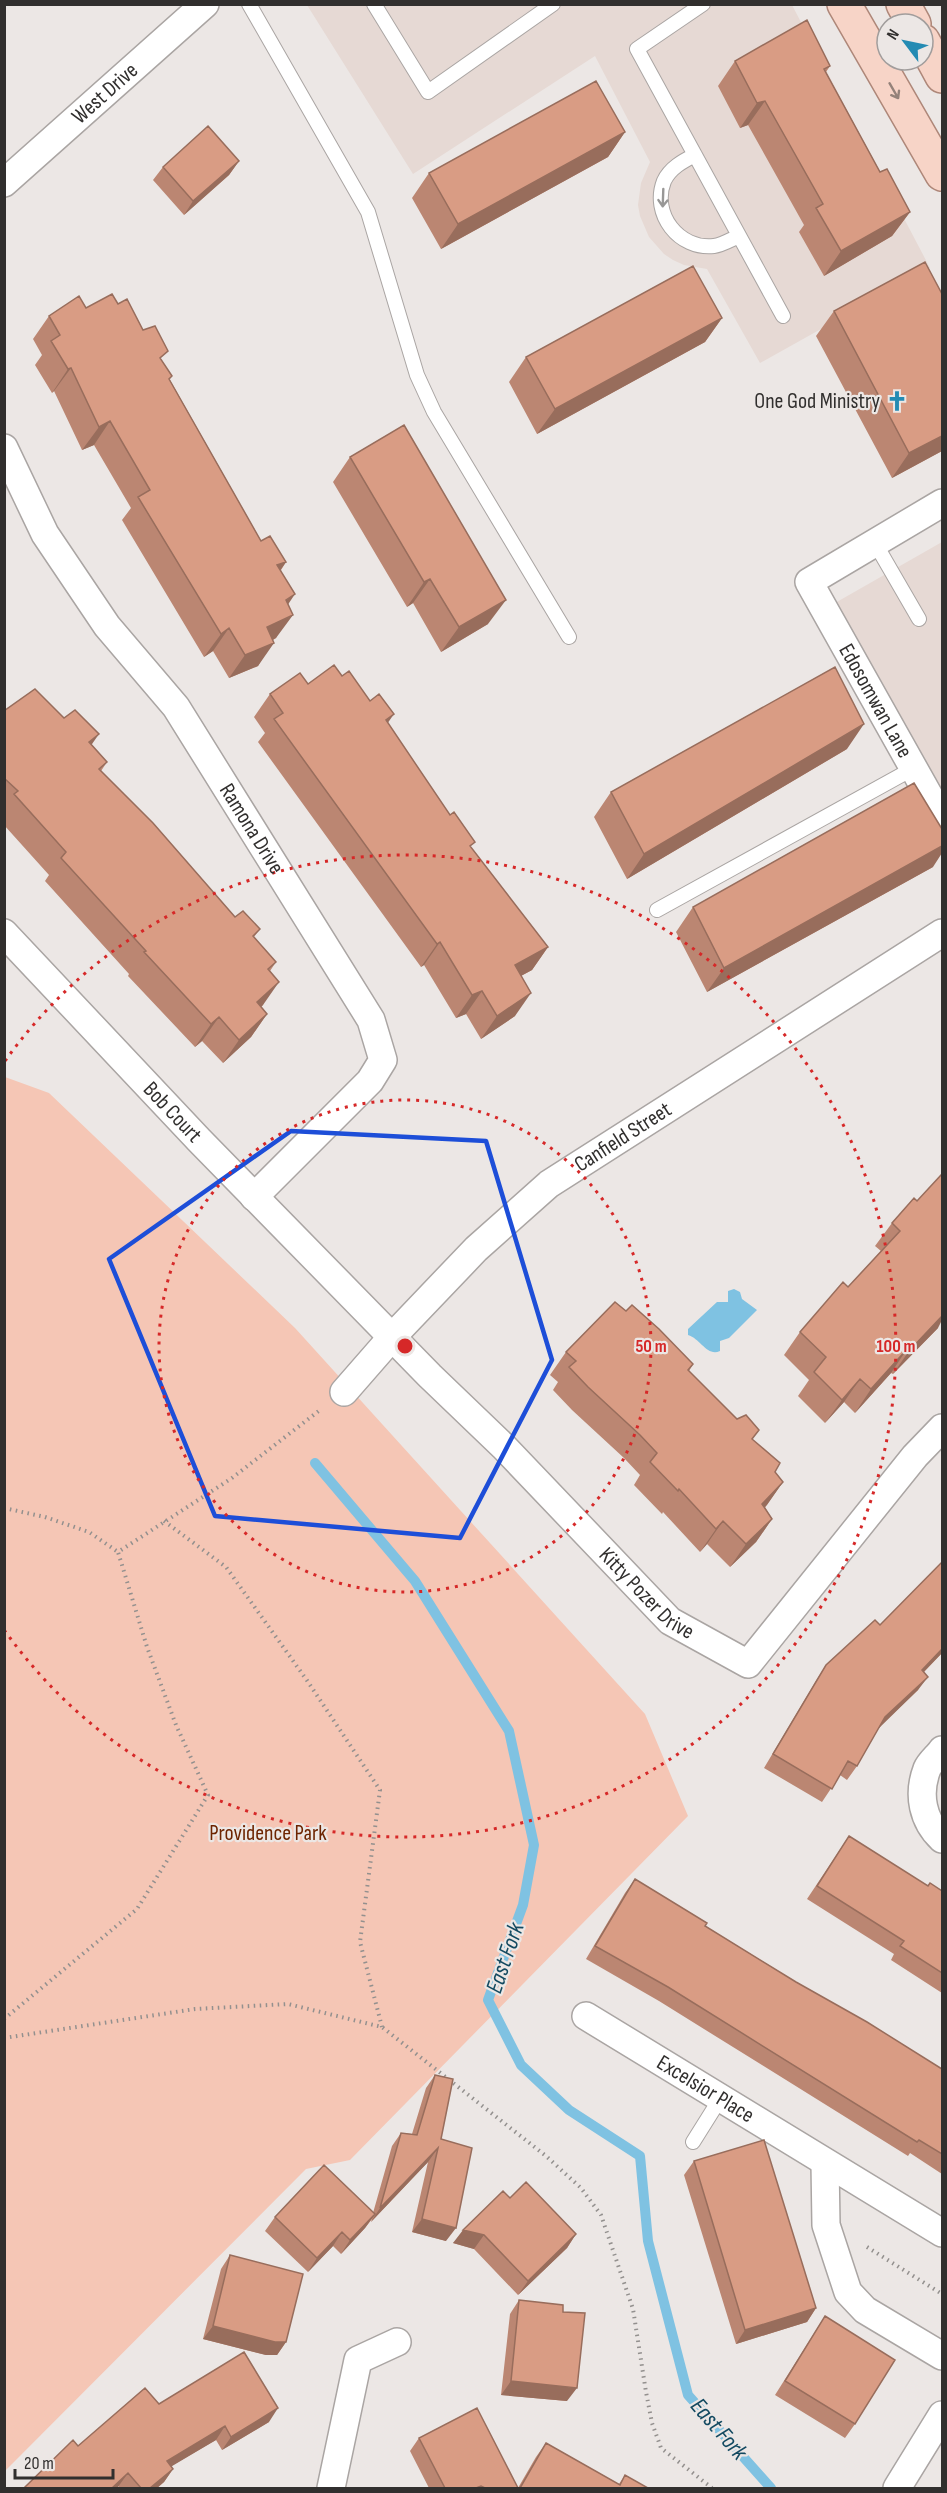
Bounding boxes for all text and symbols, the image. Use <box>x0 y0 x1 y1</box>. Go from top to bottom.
north arrow <box>875 12 935 72</box>
text: N <box>883 26 904 44</box>
street label: West Drive <box>66 57 143 130</box>
one-way arrow <box>889 82 901 99</box>
one-way arrow <box>657 188 669 207</box>
place label: One God Ministry <box>754 388 881 415</box>
church icon: One God Ministry <box>885 389 909 413</box>
street label: Edosomwan Lane <box>833 639 919 763</box>
street label: Ramona Drive <box>214 778 290 879</box>
street label: Bob Court <box>138 1076 208 1148</box>
street label: Canfield Street <box>569 1096 677 1178</box>
centre of rings <box>395 1336 415 1356</box>
text: 50 m <box>635 1336 667 1357</box>
text: 100 m <box>877 1336 916 1357</box>
street label: Kitty Pozer Drive <box>593 1542 699 1645</box>
park label: Providence Park <box>209 1820 327 1847</box>
water label: East Fork <box>479 1918 531 1997</box>
street label: Excelsior Place <box>652 2049 759 2129</box>
water label: East Fork <box>684 2392 754 2467</box>
scale bar <box>15 2442 112 2480</box>
text: 20 m <box>24 2453 54 2474</box>

